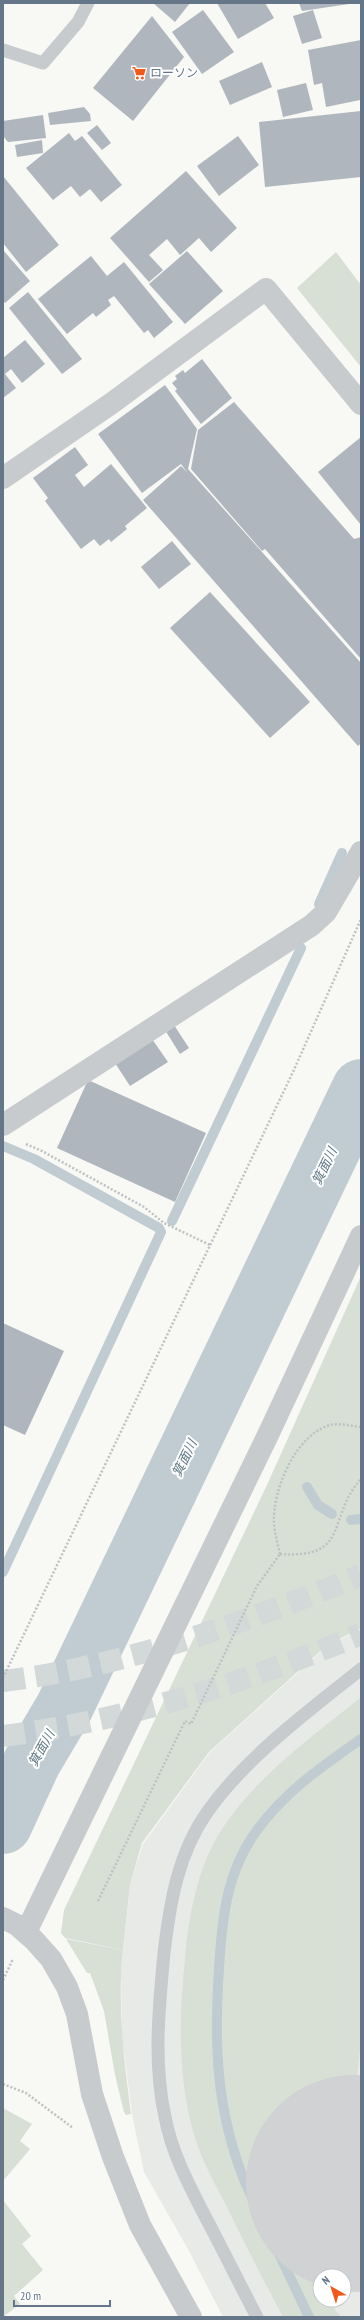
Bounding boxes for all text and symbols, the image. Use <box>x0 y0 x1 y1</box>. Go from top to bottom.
supermarket icon: ローソン <box>131 65 147 81</box>
place label: ローソン <box>150 65 198 80</box>
water label: 箕面川 <box>308 1143 342 1187</box>
water label: 箕面川 <box>168 1435 202 1479</box>
water label: 箕面川 <box>25 1725 59 1769</box>
north arrow <box>312 2268 352 2308</box>
text: N <box>319 2273 332 2288</box>
scale bar <box>14 2282 110 2308</box>
text: 20 m <box>20 2288 41 2303</box>

